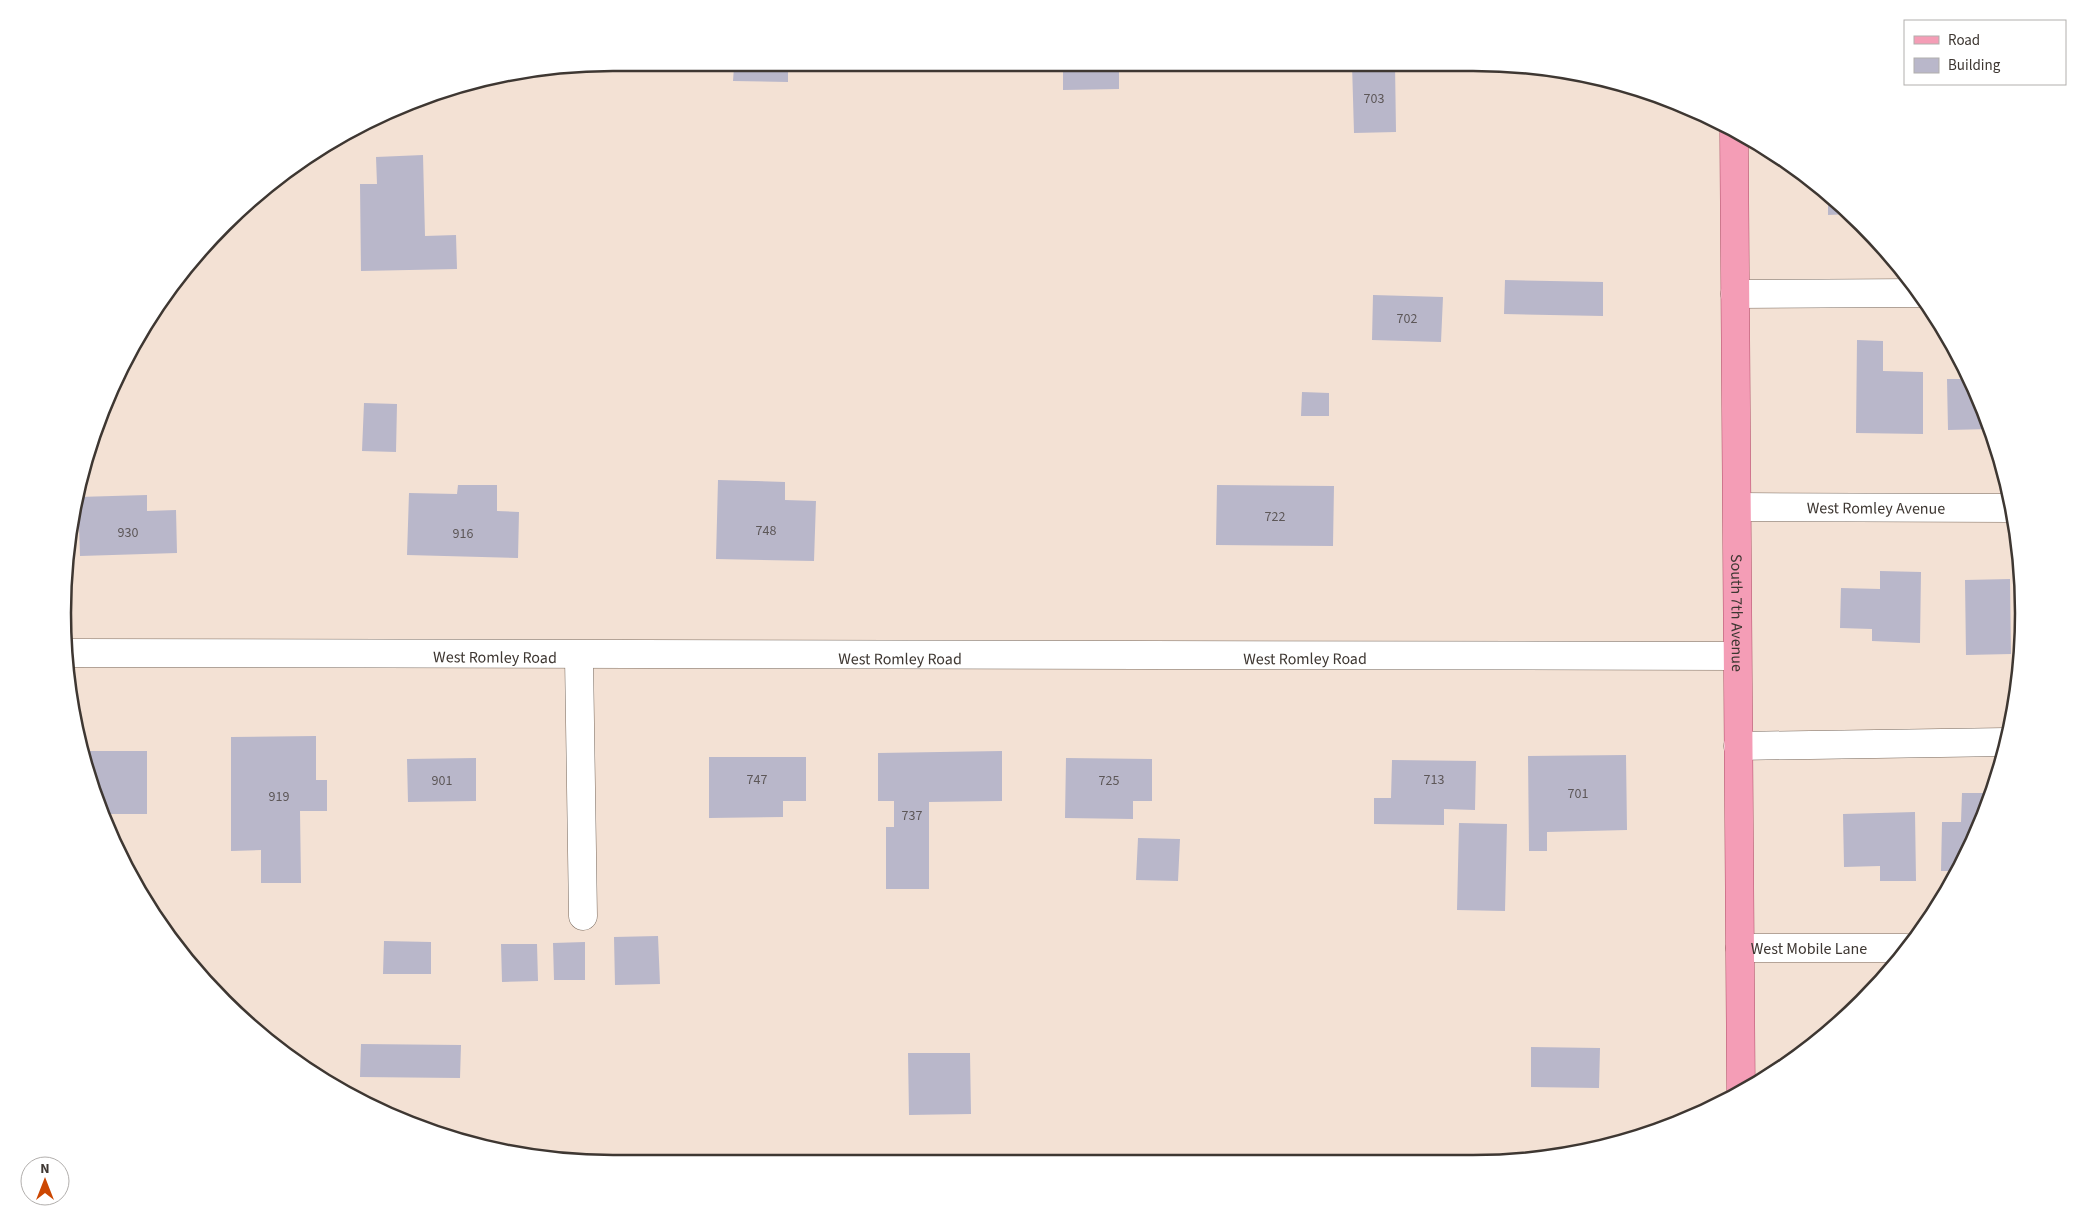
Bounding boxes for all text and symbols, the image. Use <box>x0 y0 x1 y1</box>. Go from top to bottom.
legend <box>1904 20 2066 85</box>
text: Road <box>1948 30 1980 51</box>
text: Building <box>1948 55 2001 76</box>
house number: 703 <box>1364 89 1384 109</box>
house number: 702 <box>1397 309 1417 329</box>
street label: West Romley Avenue <box>1807 497 1945 520</box>
house number: 722 <box>1265 507 1285 527</box>
house number: 748 <box>756 521 776 541</box>
house number: 930 <box>118 523 138 543</box>
house number: 916 <box>453 524 473 544</box>
street label: South 7th Avenue <box>1725 554 1748 672</box>
street label: West Romley Road <box>433 646 557 669</box>
street label: West Romley Road <box>838 648 962 670</box>
street label: West Romley Road <box>1243 648 1367 670</box>
house number: 747 <box>747 770 767 790</box>
house number: 713 <box>1424 770 1444 790</box>
house number: 901 <box>432 771 452 791</box>
house number: 725 <box>1099 771 1119 791</box>
house number: 701 <box>1568 784 1588 804</box>
house number: 919 <box>269 787 289 807</box>
house number: 737 <box>902 806 922 826</box>
street label: West Mobile Lane <box>1751 938 1867 960</box>
north arrow <box>20 1156 70 1206</box>
text: N <box>40 1159 50 1179</box>

